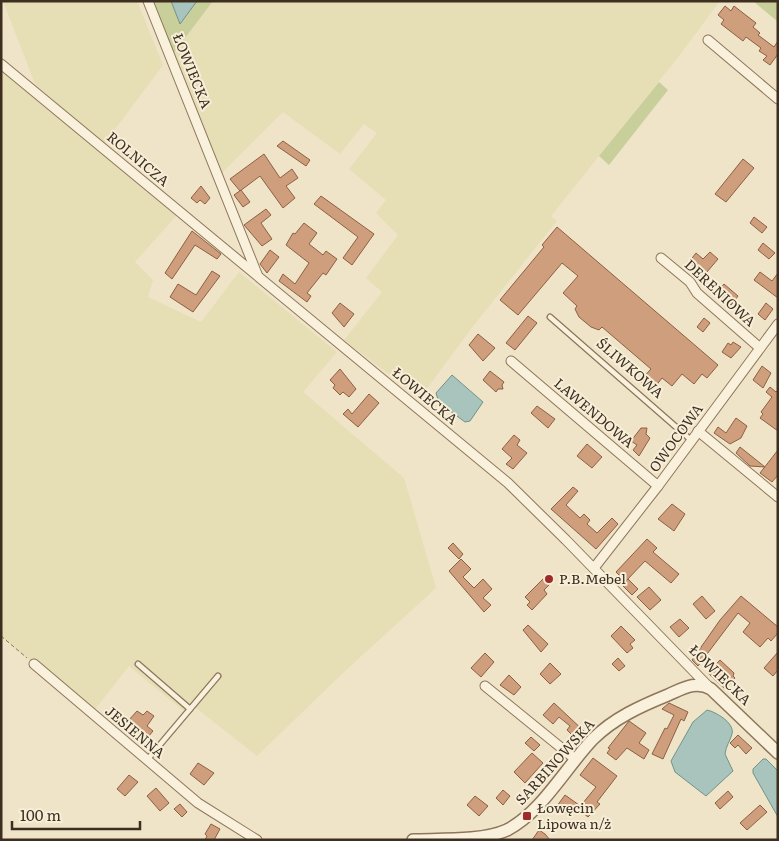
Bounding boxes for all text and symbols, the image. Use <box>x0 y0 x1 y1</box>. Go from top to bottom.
street label: ŁOWIECKA <box>169 30 217 112</box>
street label: ROLNICZA <box>103 126 175 191</box>
street label: DERENIOWA <box>681 254 761 331</box>
street label: ŚLIWKOWA <box>593 333 669 402</box>
street label: ŁOWIECKA <box>389 362 463 429</box>
street label: LAWENDOWA <box>550 373 640 452</box>
street label: OWOCOWA <box>644 399 707 476</box>
place label: P.B.Mebel <box>559 568 626 588</box>
marker: P.B.Mebel <box>543 573 555 585</box>
street label: ŁOWIECKA <box>685 639 757 710</box>
street label: JESIENNA <box>101 700 170 763</box>
street label: SARBINOWSKA <box>510 713 599 809</box>
place label: Łowęcin Lipowa n/ż <box>537 797 611 833</box>
scale bar <box>12 798 140 830</box>
text: 100 m <box>20 803 61 826</box>
marker: Łowęcin Lipowa n/ż <box>521 810 533 822</box>

